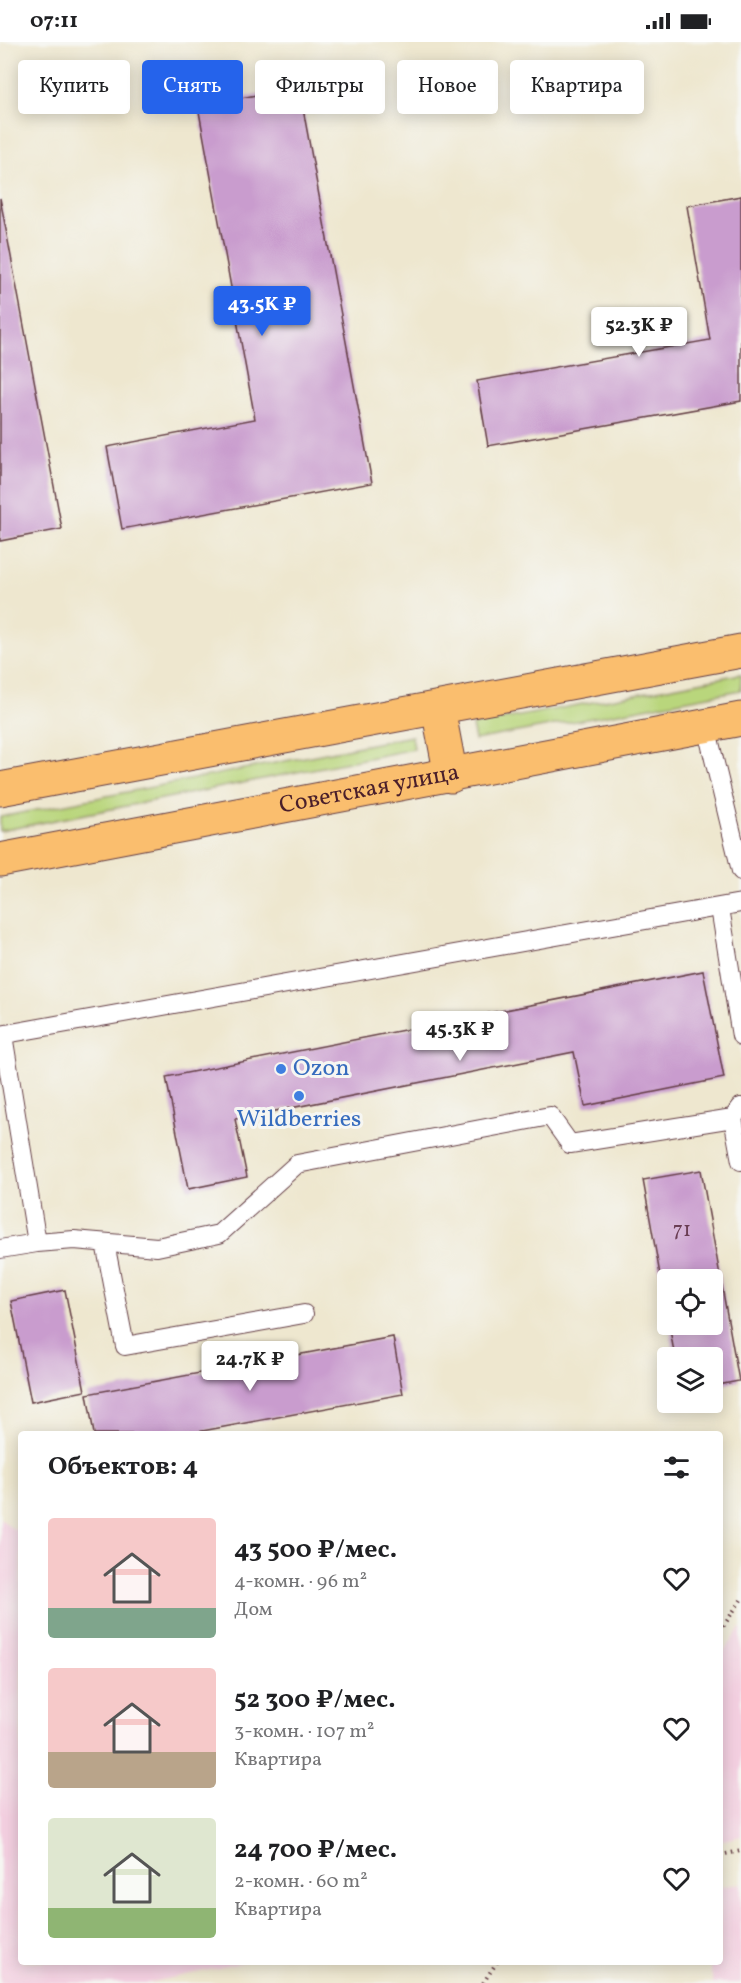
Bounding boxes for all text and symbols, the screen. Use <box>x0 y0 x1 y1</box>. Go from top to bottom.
text: 07:11 <box>30 6 78 37</box>
chip: Купить <box>18 60 130 114</box>
chip: Снять <box>142 60 243 114</box>
chip: Фильтры <box>255 60 385 114</box>
chip: Новое <box>397 60 498 114</box>
chip: Квартира <box>510 60 644 114</box>
pin: 43.5K ₽ <box>207 286 317 337</box>
text: 43.5K ₽ <box>228 291 296 319</box>
pin: 52.3K ₽ <box>584 307 694 358</box>
text: 52.3K ₽ <box>605 312 673 340</box>
street label: Советская улица <box>276 756 462 824</box>
pin: 45.3K ₽ <box>405 1011 515 1062</box>
text: 45.3K ₽ <box>425 1016 495 1044</box>
place label: Ozon <box>293 1052 350 1086</box>
marker: Ozon <box>274 1062 288 1076</box>
marker: Wildberries <box>292 1089 306 1103</box>
place label: Wildberries <box>237 1103 361 1137</box>
house number: 71 <box>673 1216 691 1245</box>
map controls <box>657 1269 723 1413</box>
button: locate <box>657 1269 723 1335</box>
pin: 24.7K ₽ <box>195 1341 305 1392</box>
text: 24.7K ₽ <box>215 1346 285 1374</box>
button: layers <box>657 1347 723 1413</box>
text: Объектов: 4 <box>48 1449 198 1485</box>
icon: filters <box>660 1451 693 1484</box>
text: 43 500 ₽/мес. <box>234 1532 397 1568</box>
icon: home <box>96 1542 168 1614</box>
icon: heart <box>660 1562 693 1595</box>
text: 4-комн. · 96 m² <box>234 1568 367 1596</box>
text: Дом <box>234 1596 273 1624</box>
text: 52 300 ₽/мес. <box>234 1682 396 1718</box>
icon: home <box>96 1692 168 1764</box>
icon: heart <box>660 1712 693 1745</box>
text: 3-комн. · 107 m² <box>234 1718 374 1746</box>
text: Квартира <box>234 1746 322 1774</box>
text: 24 700 ₽/мес. <box>234 1832 397 1868</box>
icon: home <box>96 1842 168 1914</box>
icon: heart <box>660 1862 693 1895</box>
text: 2-комн. · 60 m² <box>234 1868 368 1896</box>
text: Квартира <box>234 1896 322 1924</box>

